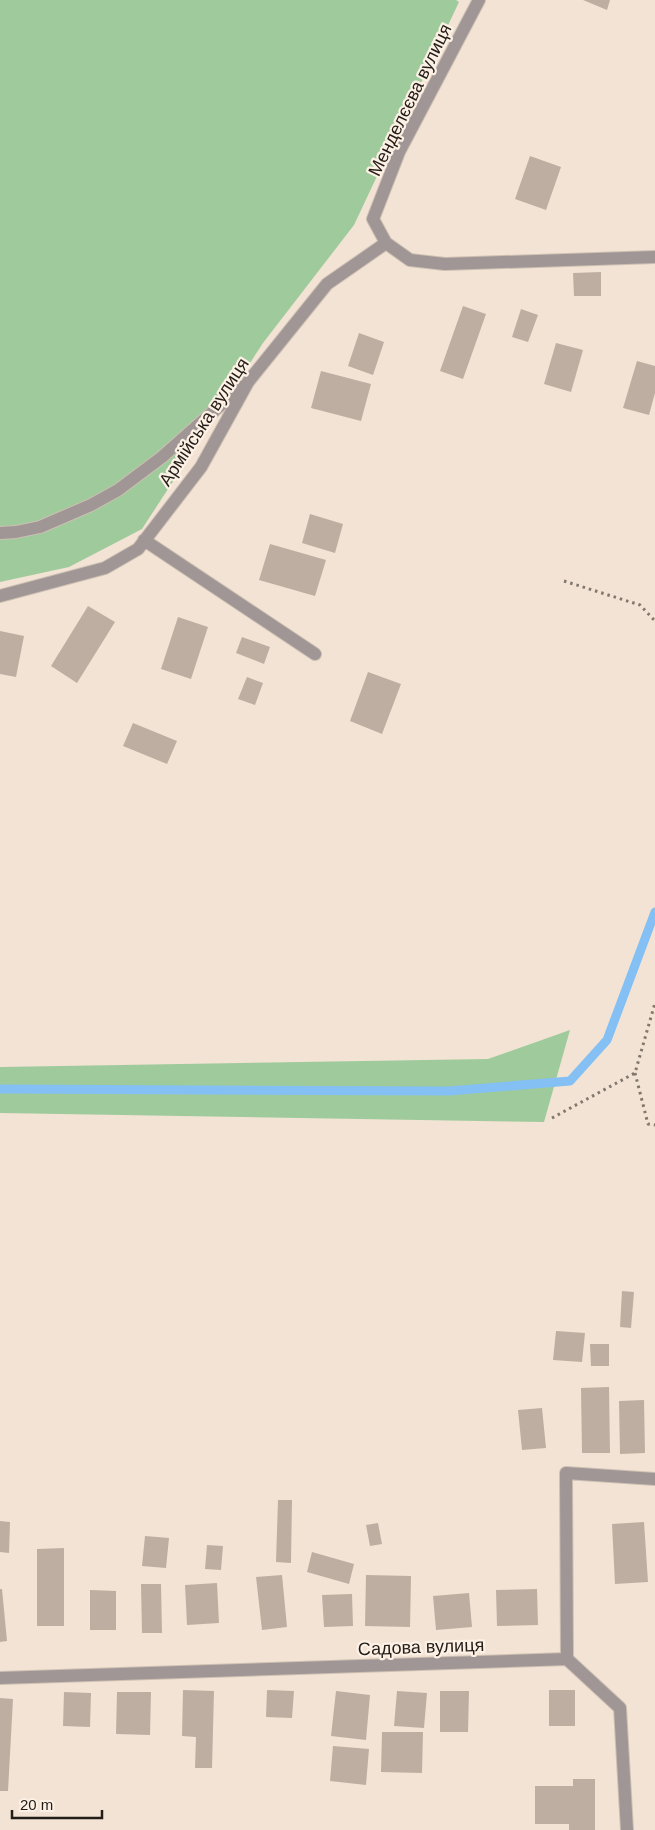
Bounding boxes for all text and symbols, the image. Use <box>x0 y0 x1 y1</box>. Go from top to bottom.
street label: Менделєєва вулиця <box>364 21 456 179</box>
street label: Армійська вулиця <box>155 354 253 490</box>
street label: Садова вулиця <box>357 1635 485 1659</box>
scale bar <box>12 1788 102 1820</box>
text: 20 m <box>20 1796 53 1813</box>

